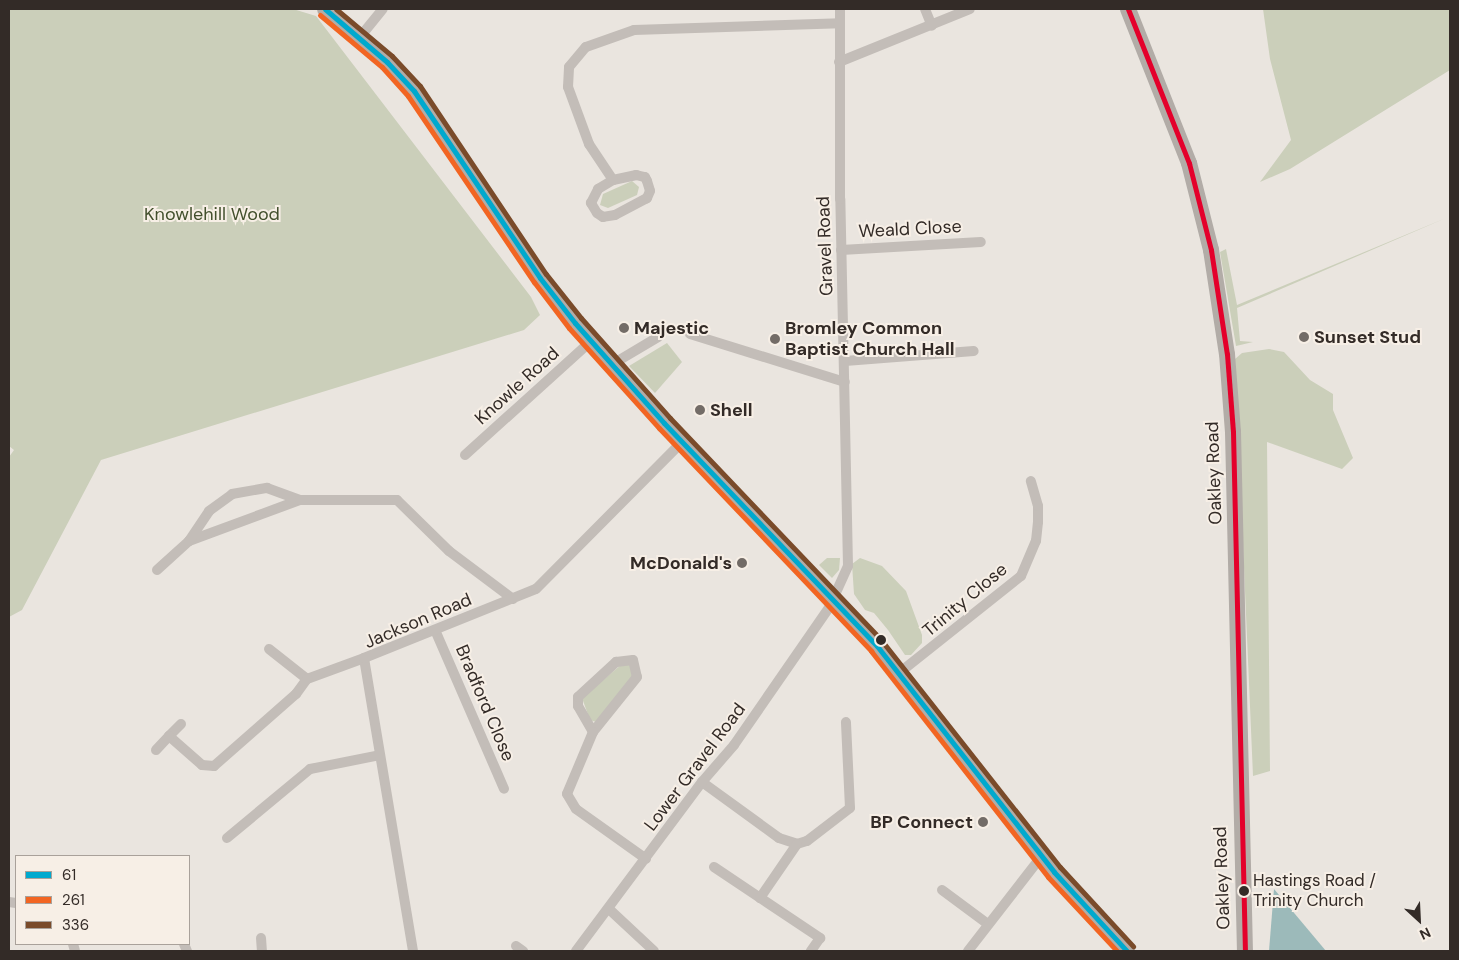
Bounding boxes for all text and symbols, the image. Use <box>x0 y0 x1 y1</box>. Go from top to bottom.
street label: Gravel Road <box>812 196 838 296</box>
park label: Knowlehill Wood <box>144 203 280 225</box>
street label: Weald Close <box>858 216 962 242</box>
place label: Majestic <box>634 317 709 339</box>
place label: Bromley Common Baptist Church Hall <box>785 318 955 360</box>
marker: Majestic <box>618 322 630 334</box>
place label: Sunset Stud <box>1314 326 1421 348</box>
marker: Sunset Stud <box>1298 331 1310 343</box>
marker: Bromley Common Baptist Church Hall <box>769 333 781 345</box>
street label: Knowle Road <box>470 343 564 429</box>
place label: Shell <box>710 399 752 421</box>
marker: Shell <box>694 404 706 416</box>
street label: Oakley Road <box>1201 421 1227 525</box>
place label: McDonald's <box>630 552 732 574</box>
marker: McDonald's <box>736 557 748 569</box>
street label: Trinity Close <box>918 558 1012 642</box>
street label: Jackson Road <box>361 589 475 653</box>
unlabelled marker <box>876 635 886 645</box>
street label: Bradford Close <box>451 642 519 764</box>
street label: Lower Gravel Road <box>640 699 750 835</box>
place label: BP Connect <box>870 811 973 833</box>
marker: BP Connect <box>977 816 989 828</box>
street label: Oakley Road <box>1209 826 1235 930</box>
legend <box>15 855 190 945</box>
text: 61 <box>62 865 76 885</box>
place label: Hastings Road / Trinity Church <box>1253 871 1376 911</box>
marker: Hastings Road / Trinity Church <box>1239 886 1249 896</box>
text: 261 <box>62 890 85 910</box>
north arrow <box>1394 895 1444 945</box>
text: 336 <box>62 915 89 935</box>
text: N <box>1417 923 1434 944</box>

